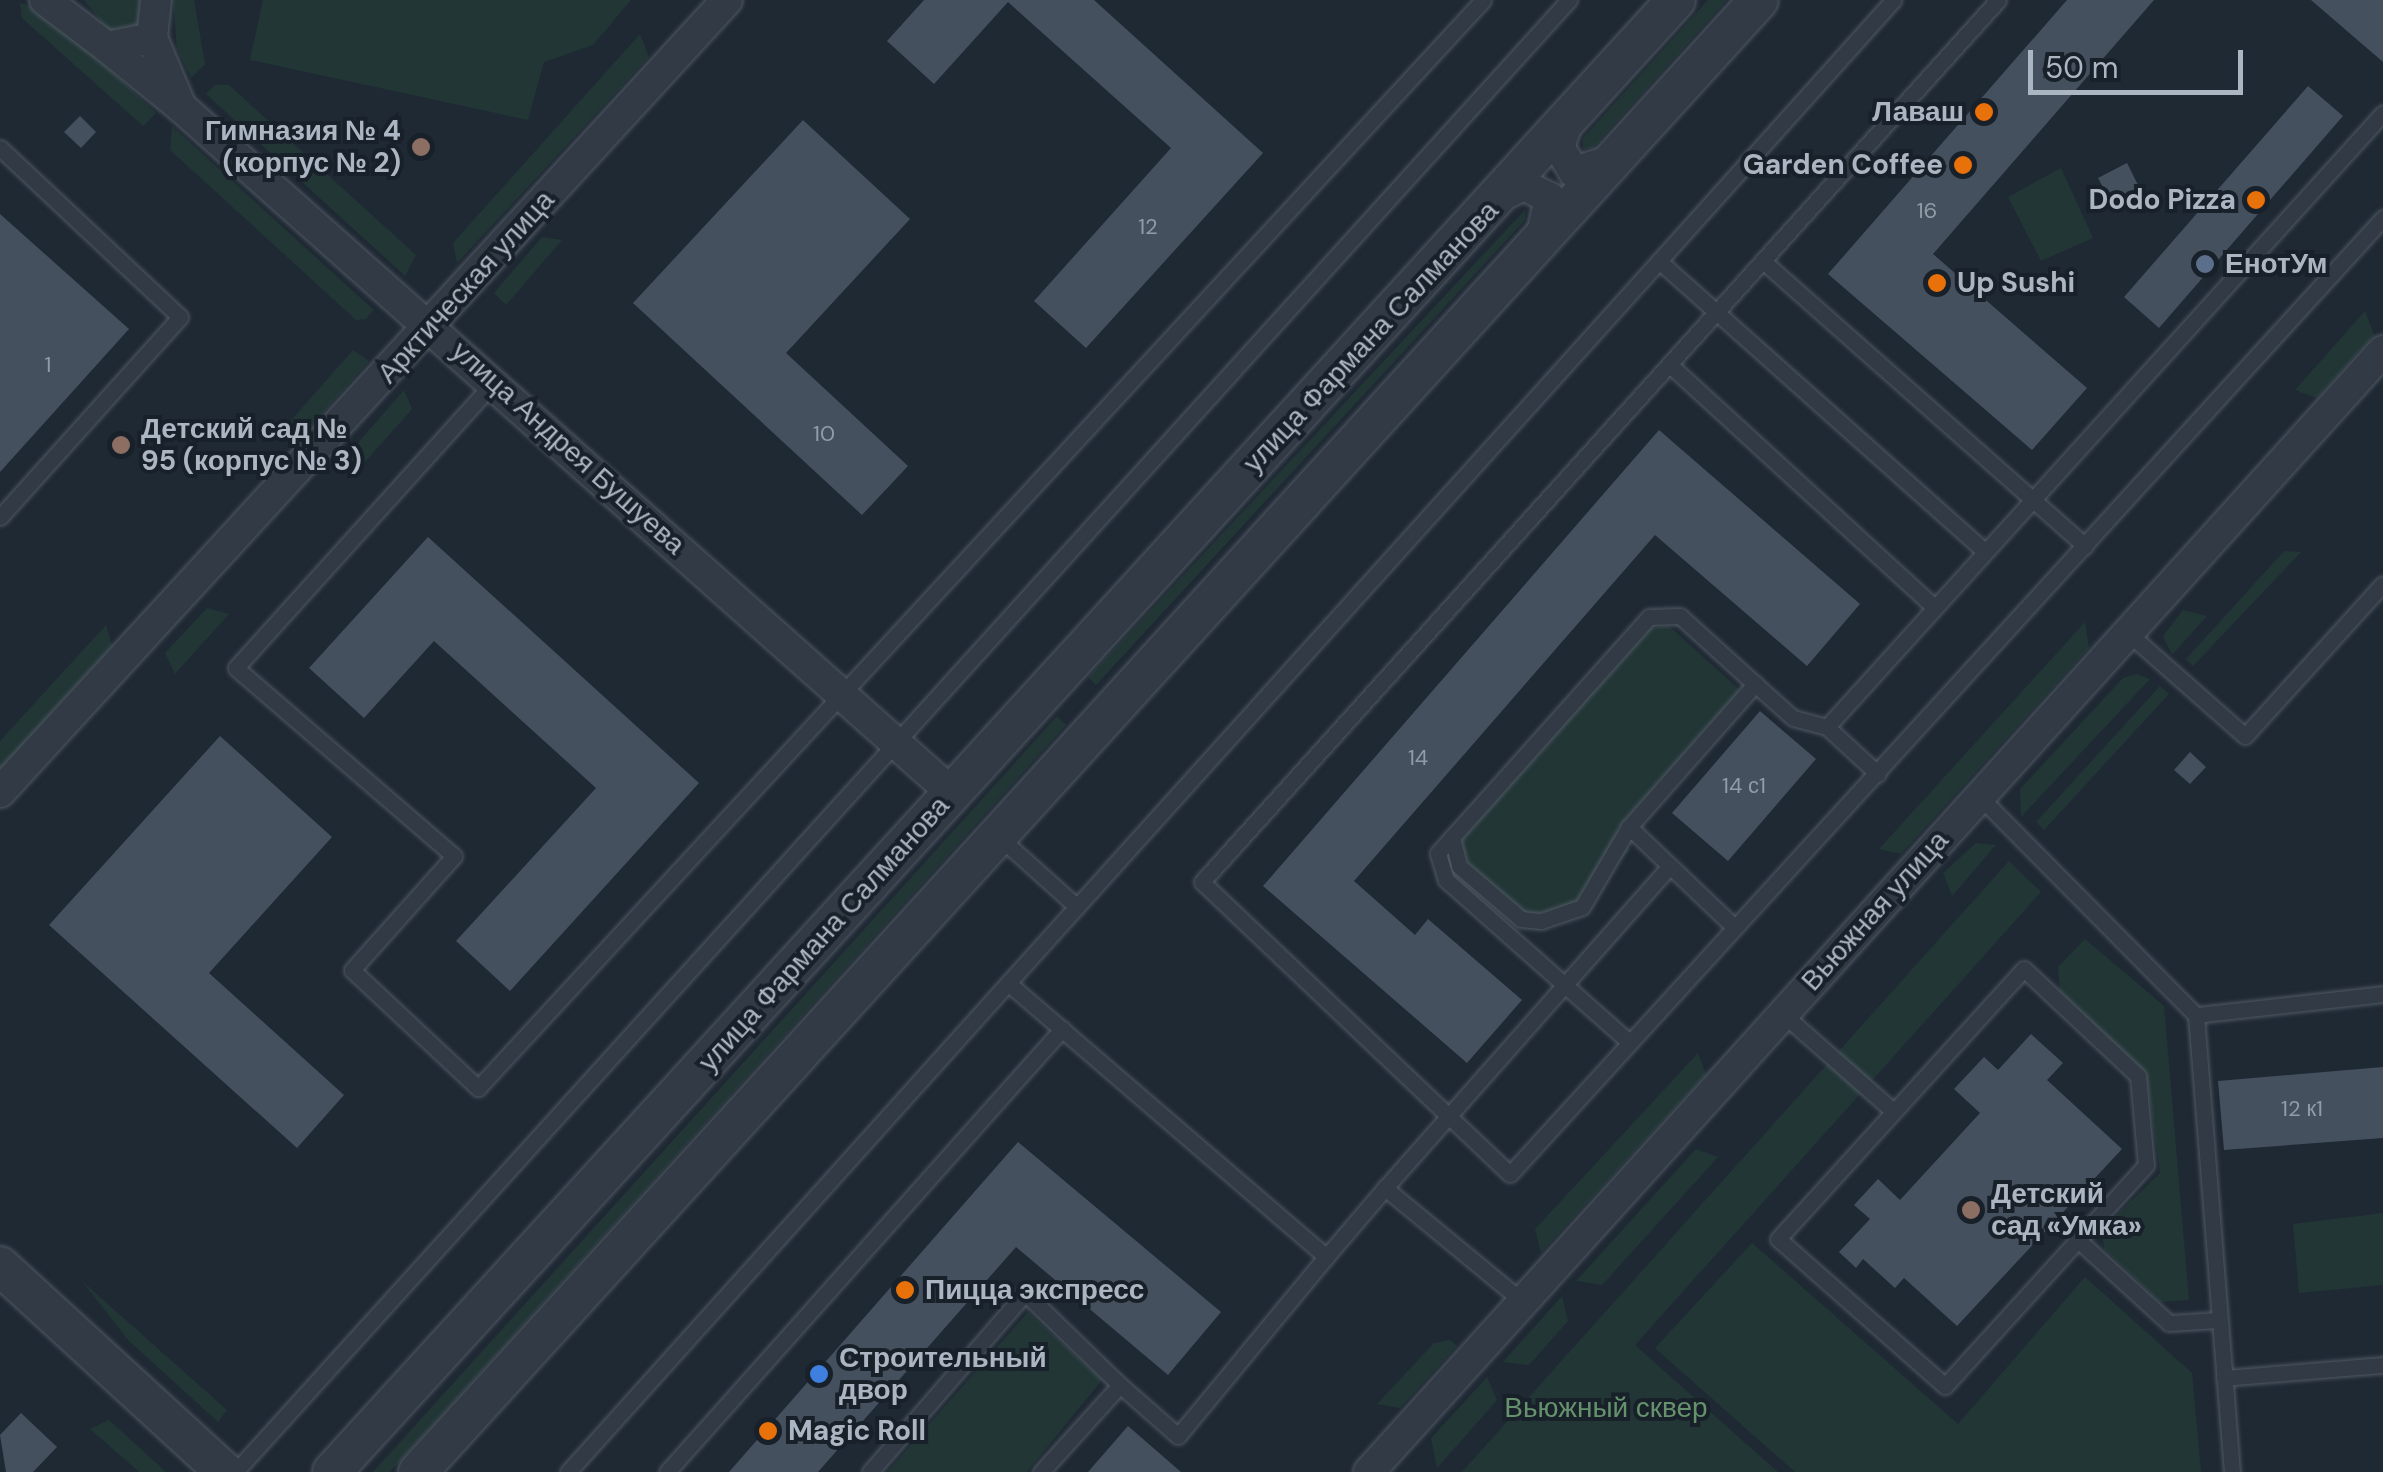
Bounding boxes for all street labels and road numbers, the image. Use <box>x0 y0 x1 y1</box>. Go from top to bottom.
street label: Арктическая улица <box>371 184 561 390</box>
street label: улица Фармана Салманова <box>1236 194 1506 480</box>
street label: улица Андрея Бушуева <box>444 334 692 562</box>
street label: улица Фармана Салманова <box>692 790 956 1078</box>
street label: Вьюжная улица <box>1794 824 1956 998</box>

